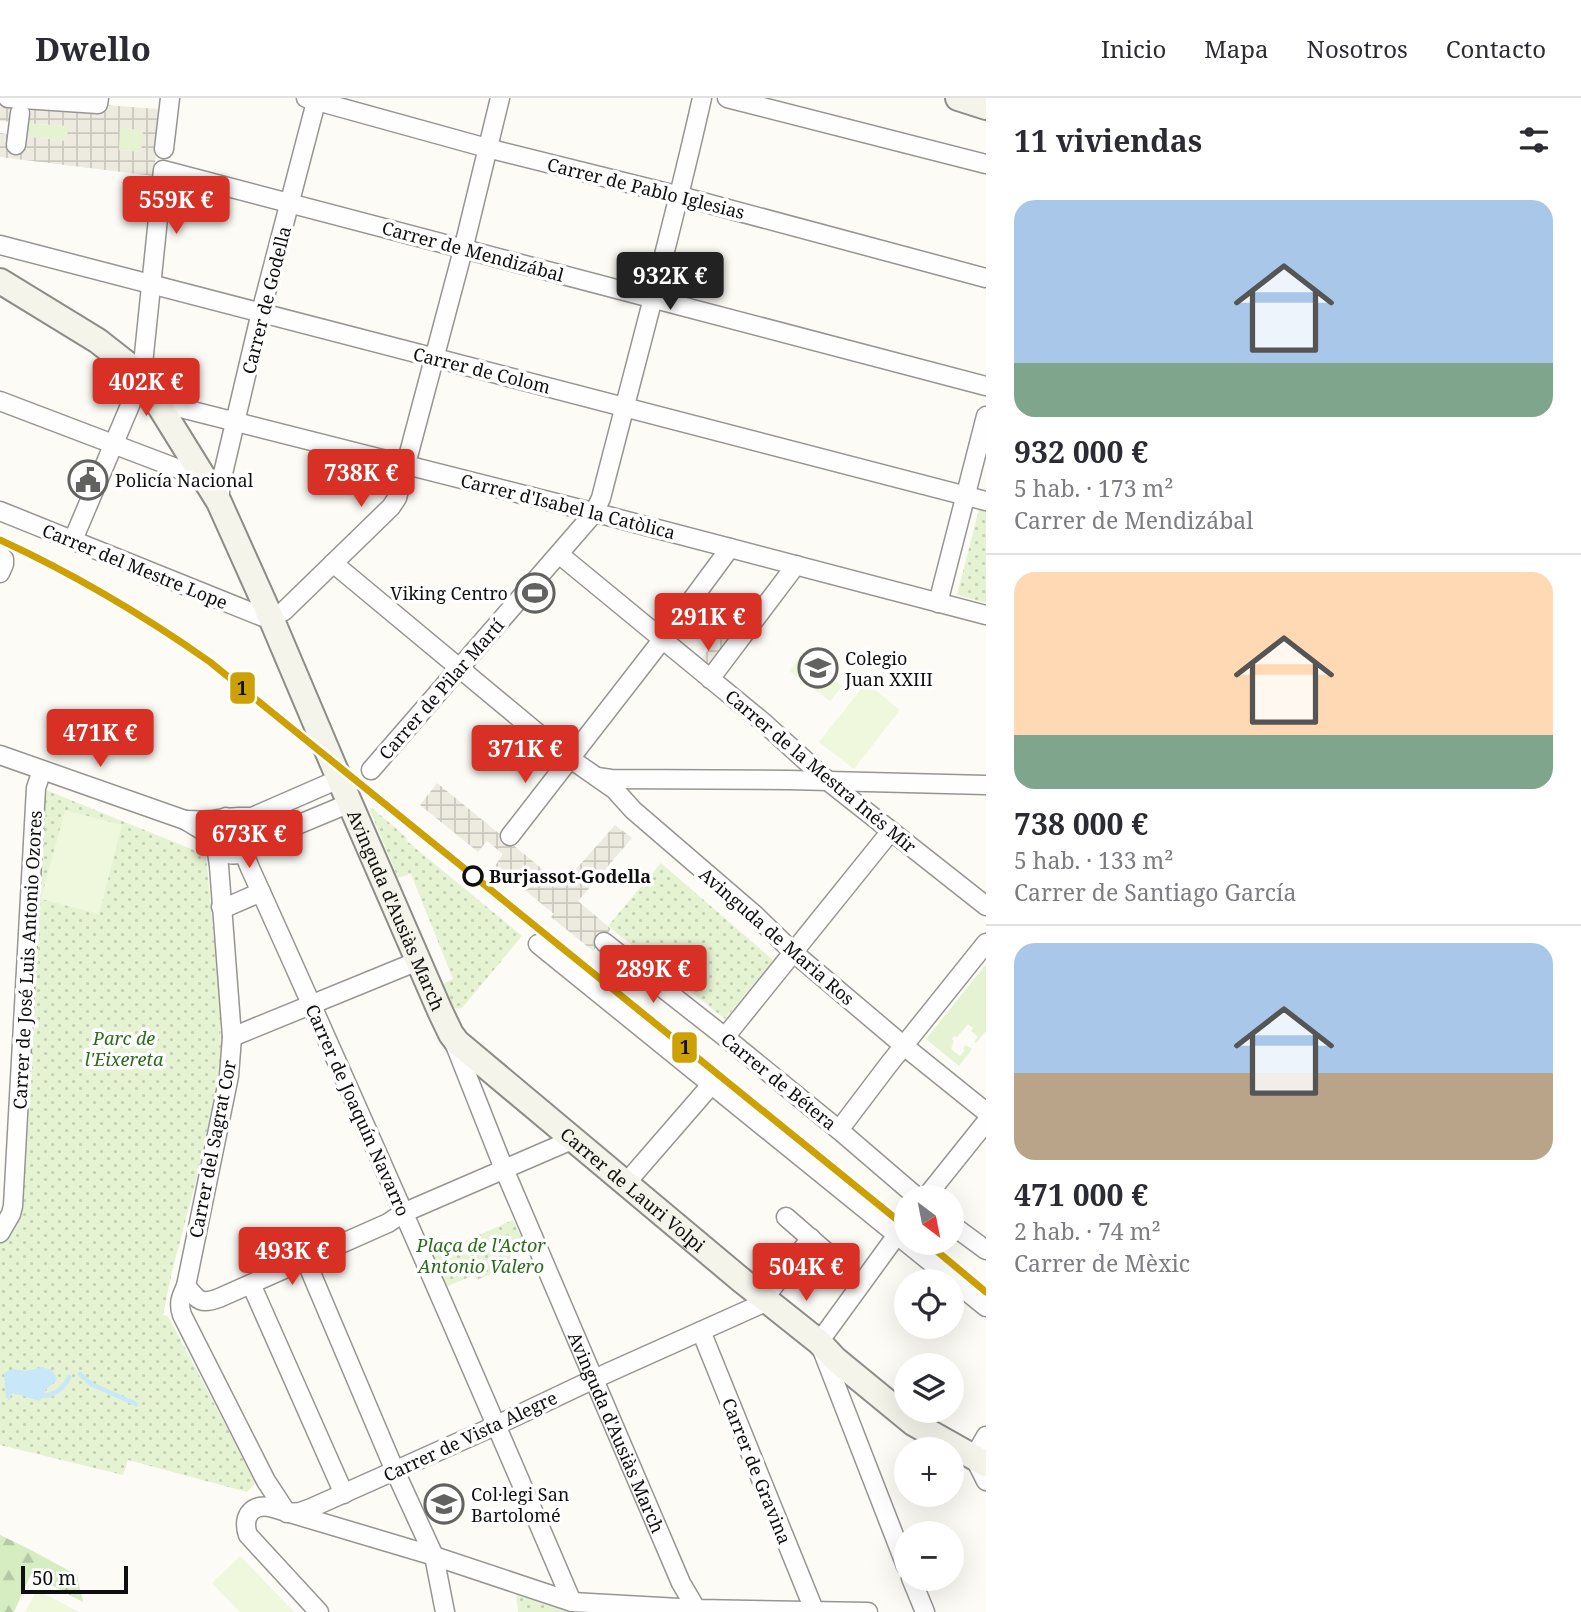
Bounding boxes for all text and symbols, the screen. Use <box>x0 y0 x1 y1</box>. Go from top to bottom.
text: Dwello <box>35 26 151 71</box>
text: Inicio <box>1101 32 1166 65</box>
text: Mapa <box>1204 32 1269 65</box>
text: Nosotros <box>1307 32 1408 65</box>
text: Contacto <box>1446 32 1546 65</box>
text: 11 viviendas <box>1014 120 1202 161</box>
icon: filters <box>1515 121 1553 159</box>
street label: Carrer de Pablo Iglesias <box>545 152 747 224</box>
pin: 559K € <box>119 176 233 236</box>
text: 559K € <box>139 183 213 215</box>
street label: Carrer de Mendizábal <box>379 215 567 287</box>
street label: Carrer de Godella <box>236 224 296 376</box>
icon: home <box>1221 245 1347 371</box>
pin: 932K € <box>613 252 727 312</box>
text: 932K € <box>633 259 707 291</box>
street label: Carrer de Colom <box>411 341 553 399</box>
pin: 402K € <box>89 358 203 418</box>
text: 402K € <box>109 365 183 397</box>
text: 932 000 € <box>1014 431 1148 472</box>
pin: 738K € <box>304 450 418 509</box>
text: 738K € <box>324 456 398 488</box>
public building icon: Policía Nacional <box>67 459 109 501</box>
place label: Policía Nacional <box>115 468 254 492</box>
street label: Carrer d'Isabel la Catòlica <box>458 468 678 544</box>
text: 5 hab. · 173 m² <box>1014 472 1173 504</box>
text: Carrer de Mendizábal <box>1014 504 1253 536</box>
street label: Carrer del Mestre Lope <box>39 518 231 614</box>
sports icon: Viking Centro <box>514 572 556 614</box>
place label: Viking Centro <box>390 581 508 605</box>
pin: 291K € <box>651 594 765 653</box>
text: 291K € <box>671 600 745 632</box>
street label: Carrer de Pilar Martí <box>373 613 509 765</box>
icon: home <box>1221 617 1347 743</box>
place label: Colegio Juan XXIII <box>844 646 933 691</box>
school or university icon: Colegio Juan XXIII <box>797 647 839 689</box>
line badge: 1 <box>229 671 256 705</box>
text: 1 <box>237 675 247 701</box>
street label: Carrer de la Mestra Inés Mir <box>720 684 922 858</box>
pin: 471K € <box>43 710 157 769</box>
text: 471K € <box>63 716 137 748</box>
pin: 371K € <box>468 726 582 785</box>
text: 371K € <box>488 732 562 764</box>
text: 738 000 € <box>1014 803 1148 844</box>
street label: Avinguda d'Ausiàs March <box>342 806 450 1014</box>
street label: Carrer de José Luis Antonio Ozores <box>7 810 47 1110</box>
pin: 673K € <box>192 810 306 870</box>
text: 673K € <box>212 817 286 849</box>
text: 5 hab. · 133 m² <box>1014 844 1173 876</box>
street label: Avinguda de Maria Ros <box>694 862 860 1010</box>
place label: Burjassot-Godella <box>489 864 651 888</box>
marker: Burjassot-Godella <box>463 866 483 886</box>
text: Carrer de Santiago García <box>1014 876 1296 908</box>
pin: 289K € <box>596 946 710 1005</box>
text: 289K € <box>616 952 690 984</box>
icon: home <box>1221 988 1347 1114</box>
street label: Carrer de Joaquín Navarro <box>300 1000 416 1220</box>
park label: Parc de l'Eixereta <box>85 1026 164 1071</box>
street label: Carrer de Bétera <box>716 1027 842 1135</box>
line badge: 1 <box>671 1031 698 1064</box>
text: 1 <box>680 1034 690 1060</box>
street label: Carrer del Sagrat Cor <box>183 1058 241 1240</box>
street label: Carrer de Lauri Volpi <box>555 1122 711 1257</box>
text: 471 000 € <box>1014 1174 1148 1215</box>
north arrow <box>894 1185 964 1255</box>
map controls <box>894 1185 964 1591</box>
text: 2 hab. · 74 m² <box>1014 1215 1161 1247</box>
pin: 493K € <box>235 1228 349 1287</box>
park label: Plaça de l'Actor Antonio Valero <box>415 1233 546 1278</box>
text: 493K € <box>255 1234 329 1266</box>
pin: 504K € <box>749 1244 863 1303</box>
text: Carrer de Mèxic <box>1014 1247 1190 1279</box>
text: 504K € <box>769 1250 843 1282</box>
button: locate <box>894 1269 964 1339</box>
street label: Avinguda d'Ausiàs March <box>563 1328 670 1536</box>
button: layers <box>894 1353 964 1423</box>
street label: Carrer de Vista Alegre <box>379 1385 561 1487</box>
street label: Carrer de Gravina <box>717 1394 797 1548</box>
button: + <box>894 1437 964 1507</box>
place label: Col·legi San Bartolomé <box>471 1482 570 1527</box>
school or university icon: Col·legi San Bartolomé <box>423 1483 465 1525</box>
button: − <box>894 1521 964 1591</box>
scale bar <box>21 1563 128 1595</box>
text: 50 m <box>32 1565 76 1591</box>

